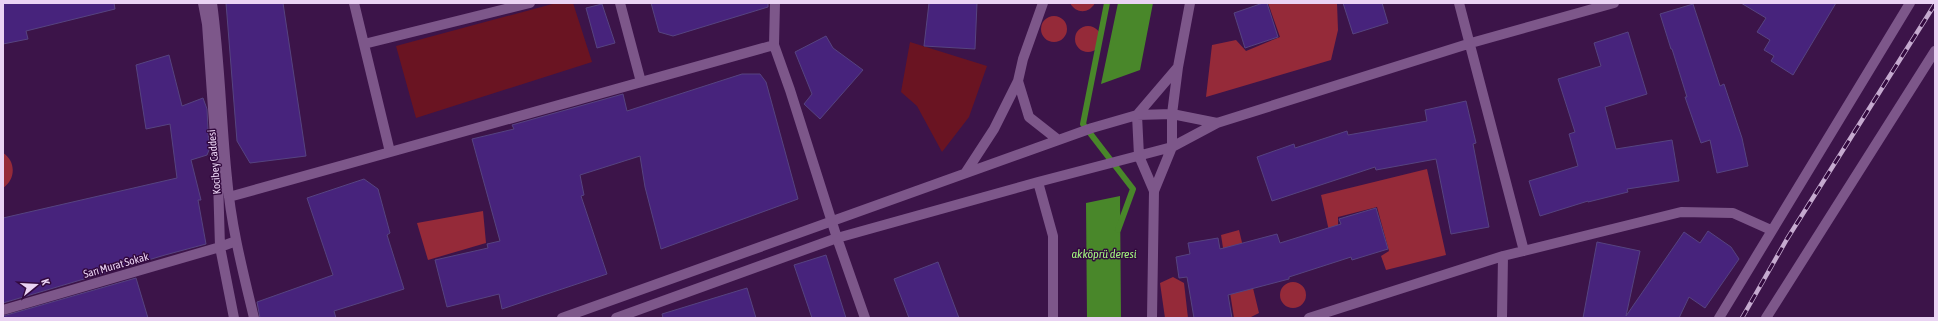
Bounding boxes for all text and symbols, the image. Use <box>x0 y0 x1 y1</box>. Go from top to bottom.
street label: Kocibey Caddesi <box>205 129 223 195</box>
water label: akköprü deresi <box>1072 247 1137 261</box>
street label: Sarı Murat Sokak <box>82 250 150 280</box>
north arrow <box>16 265 56 305</box>
text: K <box>39 277 52 287</box>

